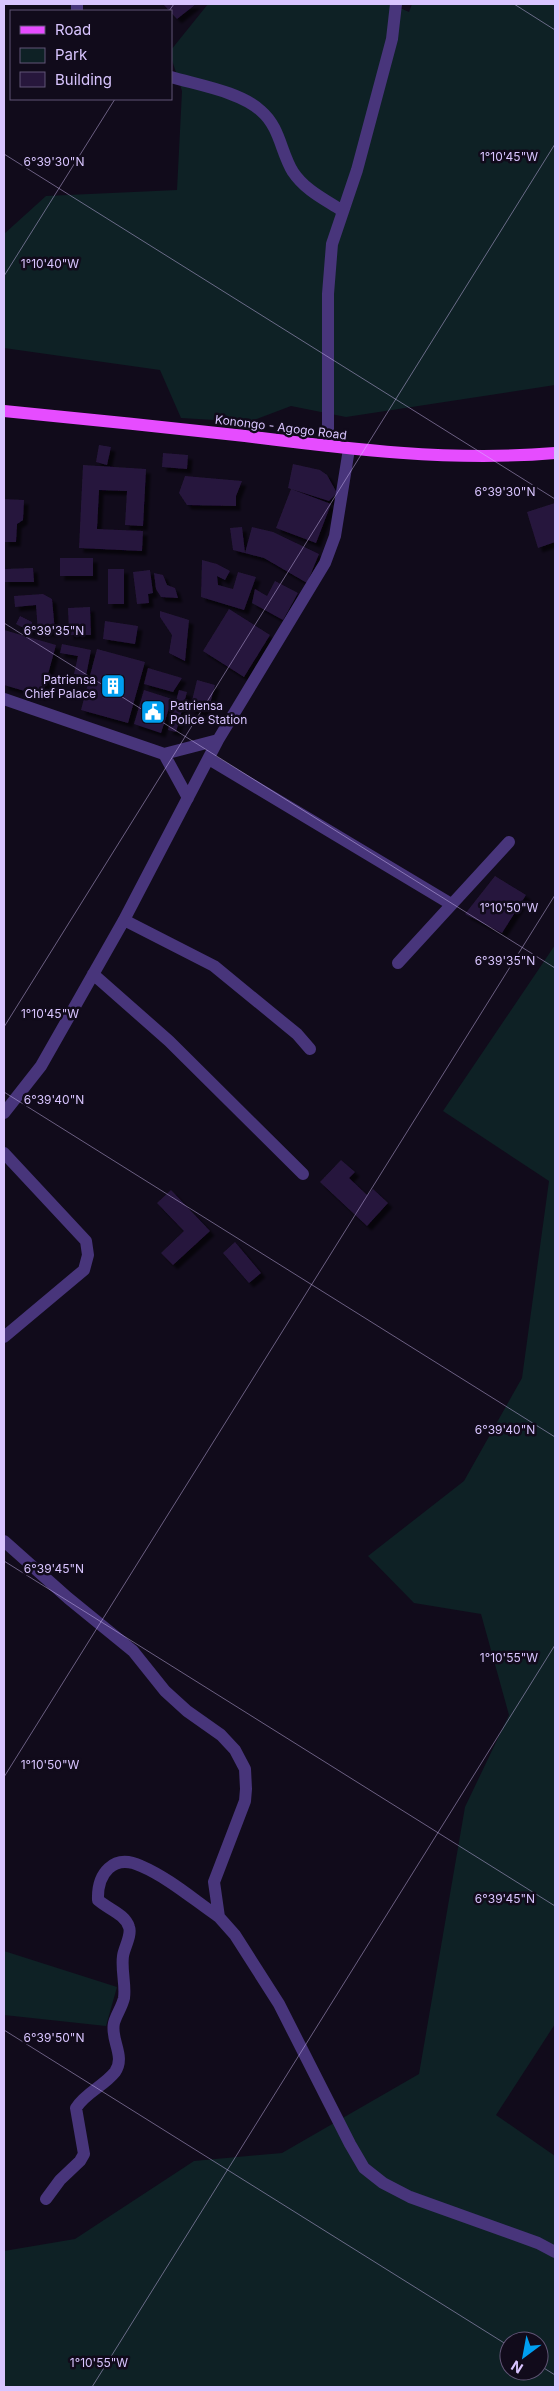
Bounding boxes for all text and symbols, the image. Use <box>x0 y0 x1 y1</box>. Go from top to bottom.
legend <box>10 10 172 100</box>
text: Road <box>55 20 91 39</box>
text: Park <box>55 45 88 64</box>
text: Building <box>55 70 112 89</box>
text: 1°10'45"W <box>480 149 538 164</box>
text: 6°39'30"N <box>24 154 84 169</box>
text: 1°10'40"W <box>21 256 79 271</box>
street label: Konongo - Agogo Road <box>214 411 348 443</box>
text: 6°39'30"N <box>475 484 535 499</box>
text: 6°39'35"N <box>24 623 84 638</box>
place label: Patriensa Chief Palace <box>25 672 96 701</box>
building icon: Patriensa Chief Palace <box>100 673 126 699</box>
place label: Patriensa Police Station <box>170 698 247 727</box>
public building icon: Patriensa Police Station <box>140 699 166 725</box>
text: 1°10'50"W <box>480 900 539 915</box>
text: 6°39'35"N <box>475 953 535 968</box>
text: 1°10'45"W <box>21 1006 79 1021</box>
text: 6°39'40"N <box>24 1092 84 1107</box>
text: 6°39'40"N <box>475 1422 535 1437</box>
text: 6°39'45"N <box>24 1561 84 1576</box>
text: 1°10'55"W <box>480 1650 538 1665</box>
text: 1°10'50"W <box>21 1757 80 1772</box>
text: 6°39'45"N <box>475 1891 535 1906</box>
text: 6°39'50"N <box>24 2030 84 2045</box>
north arrow <box>499 2331 549 2381</box>
text: 1°10'55"W <box>70 2355 128 2370</box>
text: N <box>508 2357 526 2377</box>

